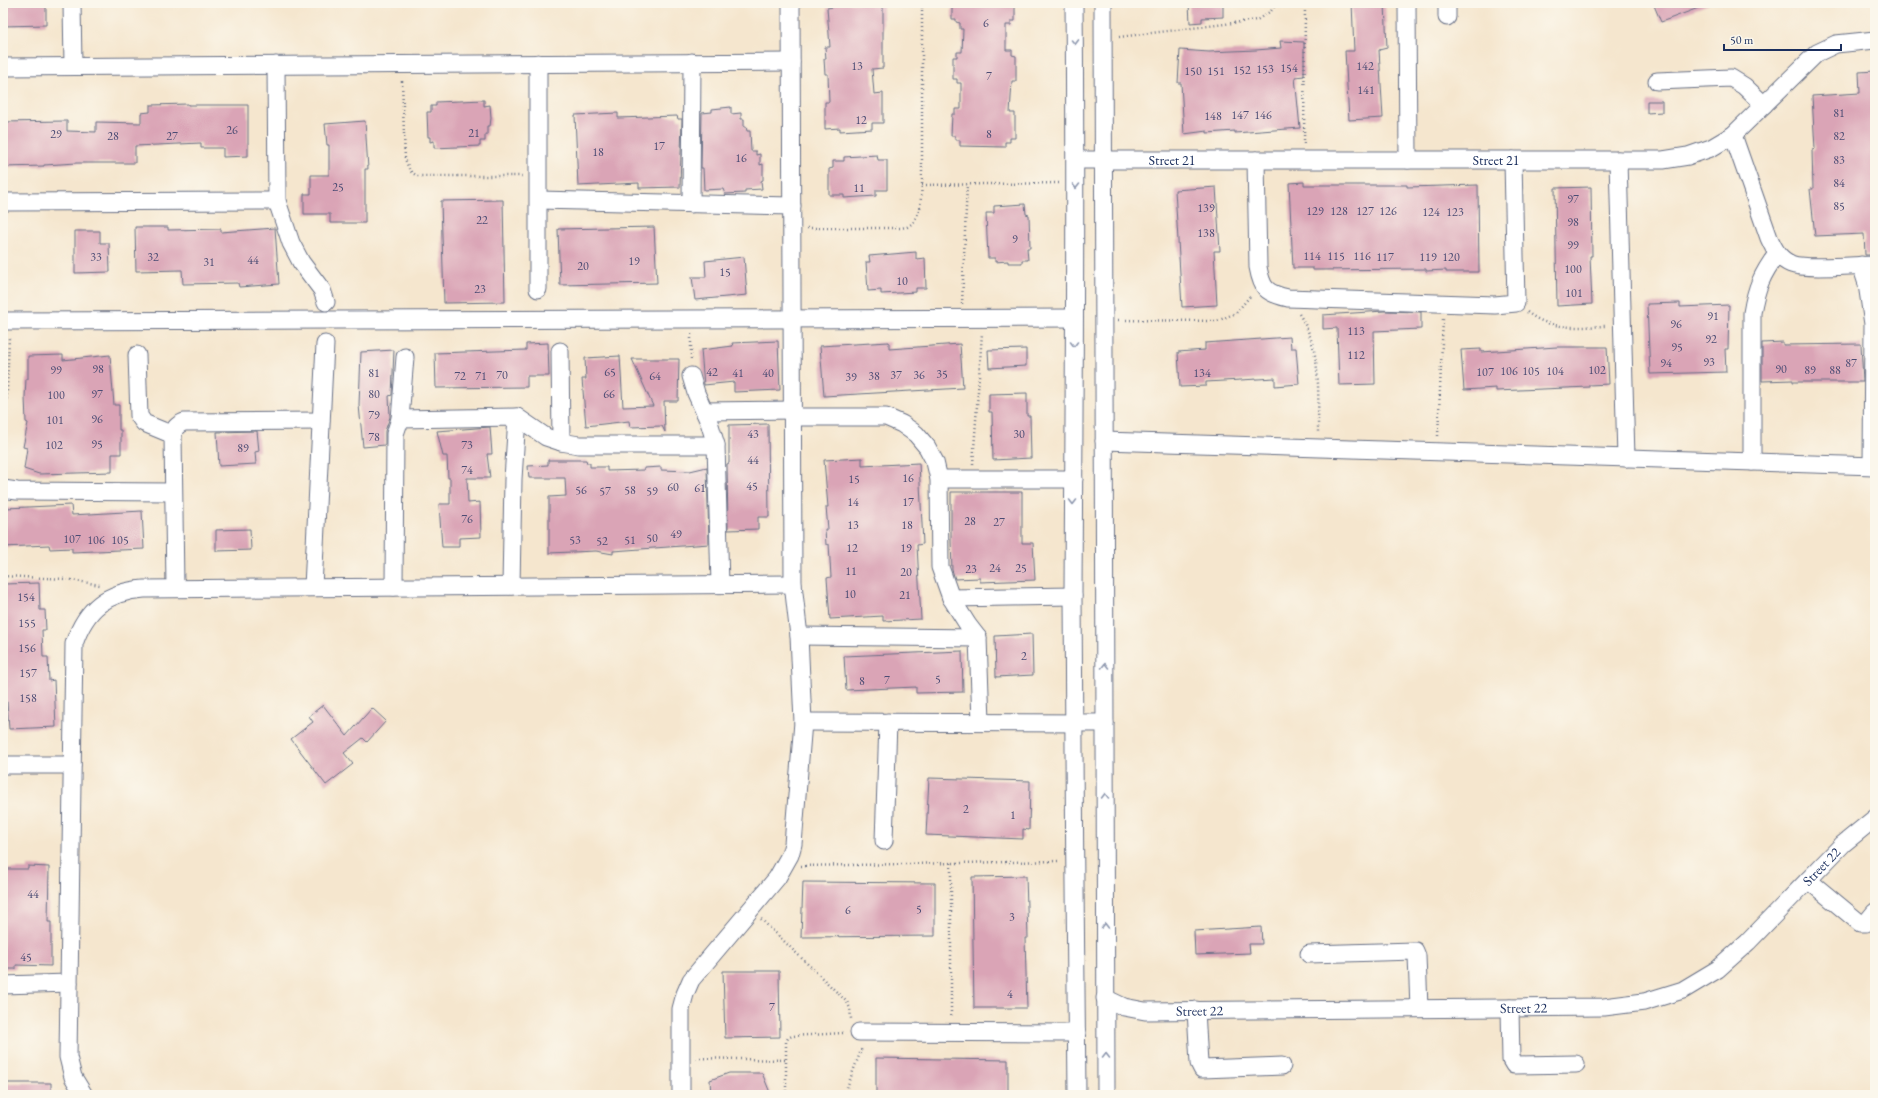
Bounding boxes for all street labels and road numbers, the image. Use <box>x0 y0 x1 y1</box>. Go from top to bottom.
street label: Street 21 <box>1148 151 1196 169</box>
street label: Street 21 <box>1472 151 1520 169</box>
street label: Street 22 <box>1798 843 1844 890</box>
street label: Street 22 <box>1500 998 1547 1017</box>
street label: Street 22 <box>1176 1001 1223 1020</box>

